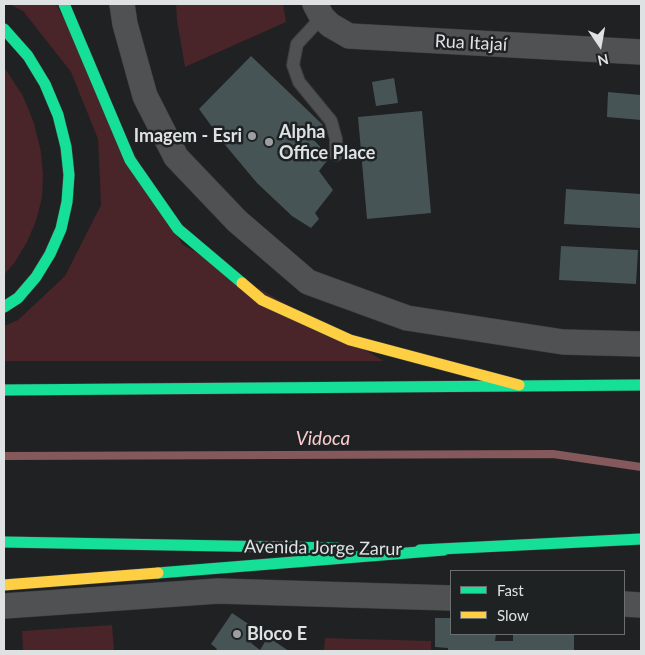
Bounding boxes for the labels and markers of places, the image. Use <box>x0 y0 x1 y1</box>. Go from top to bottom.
place label: Alpha Office Place <box>279 121 375 163</box>
place label: Imagem - Esri <box>134 125 242 147</box>
marker: Imagem - Esri <box>246 130 258 142</box>
marker: Alpha Office Place <box>263 136 275 148</box>
place label: Bloco E <box>247 623 307 645</box>
marker: Bloco E <box>231 628 243 640</box>

